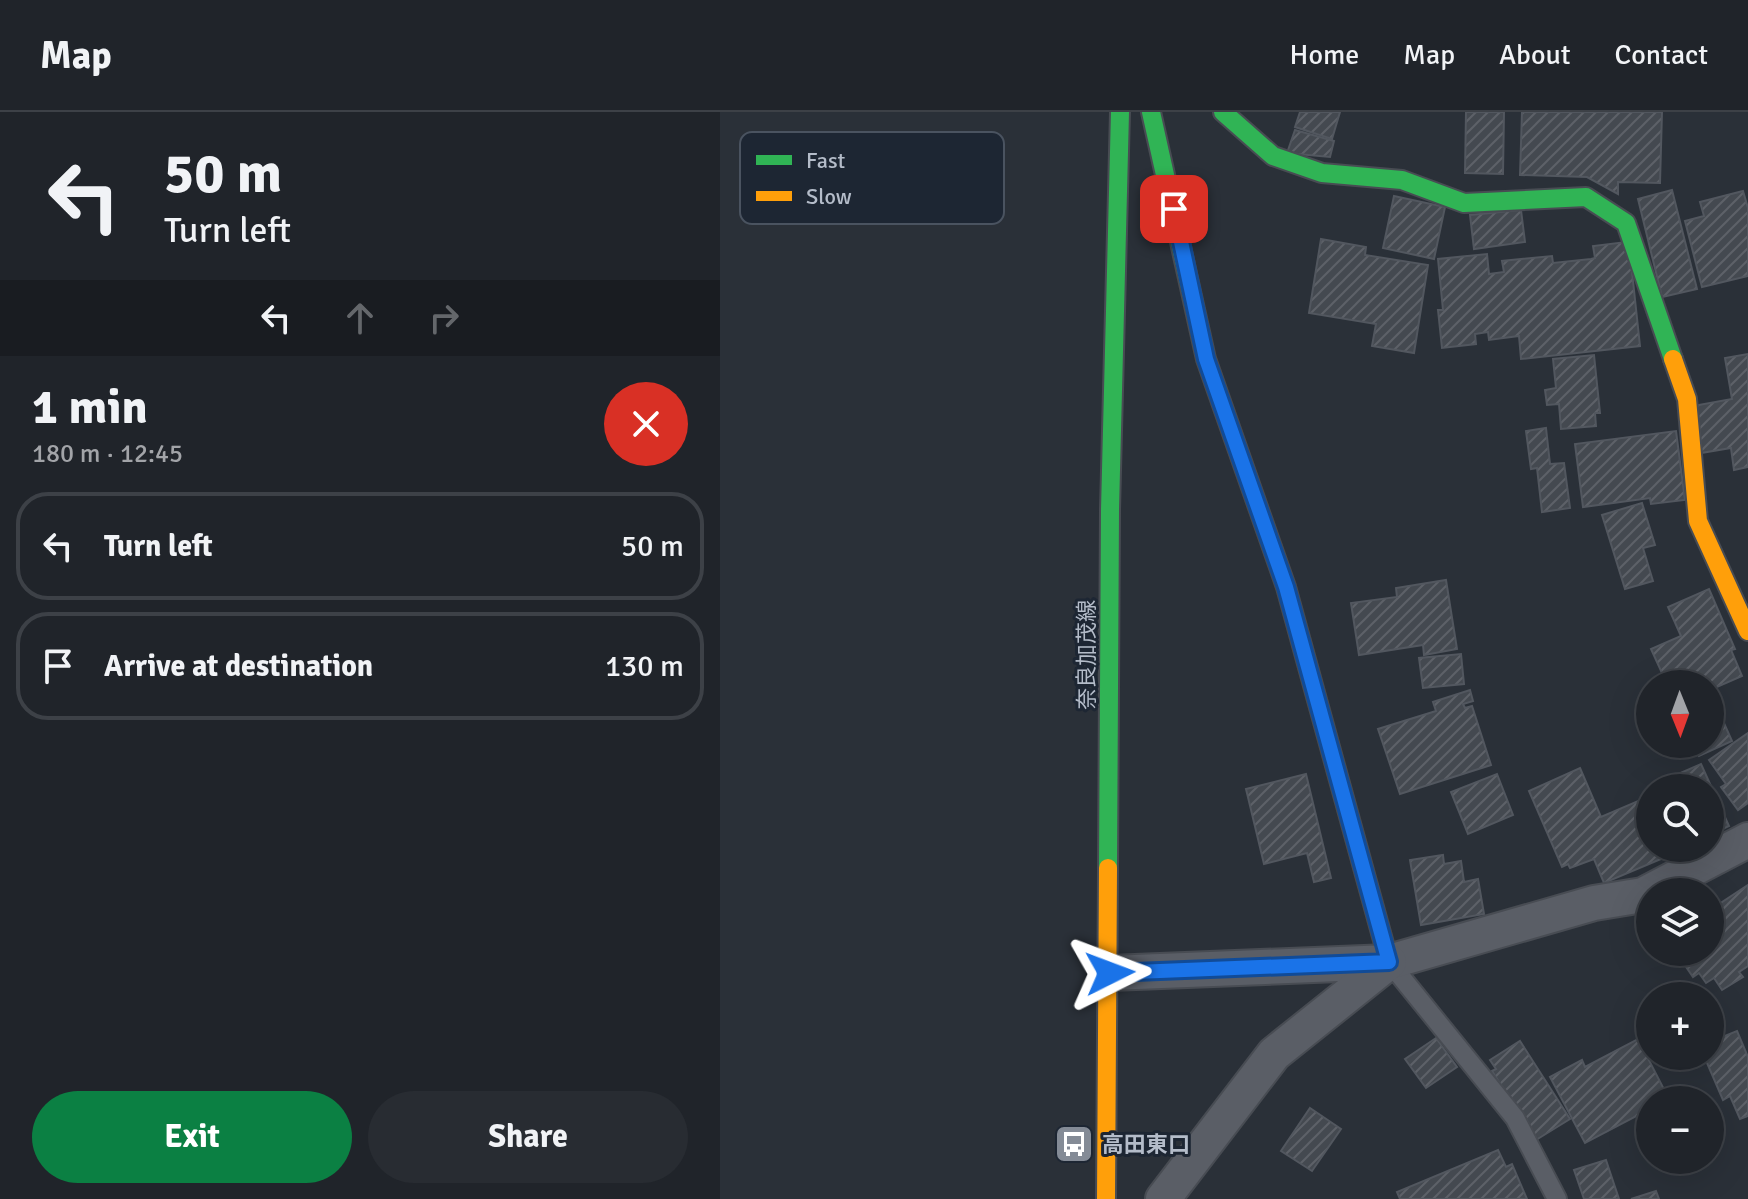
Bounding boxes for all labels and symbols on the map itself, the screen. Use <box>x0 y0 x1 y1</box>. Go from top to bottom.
legend <box>740 132 1004 224</box>
text: Fast <box>806 147 846 174</box>
pin <box>1140 175 1208 243</box>
text: Slow <box>806 183 852 210</box>
street label: 奈良加茂線 <box>1073 600 1100 710</box>
north arrow <box>1636 670 1724 758</box>
position arrow <box>1068 931 1152 1015</box>
bus stop icon: 高田東口 <box>1053 1123 1095 1165</box>
place label: 高田東口 <box>1102 1131 1190 1158</box>

